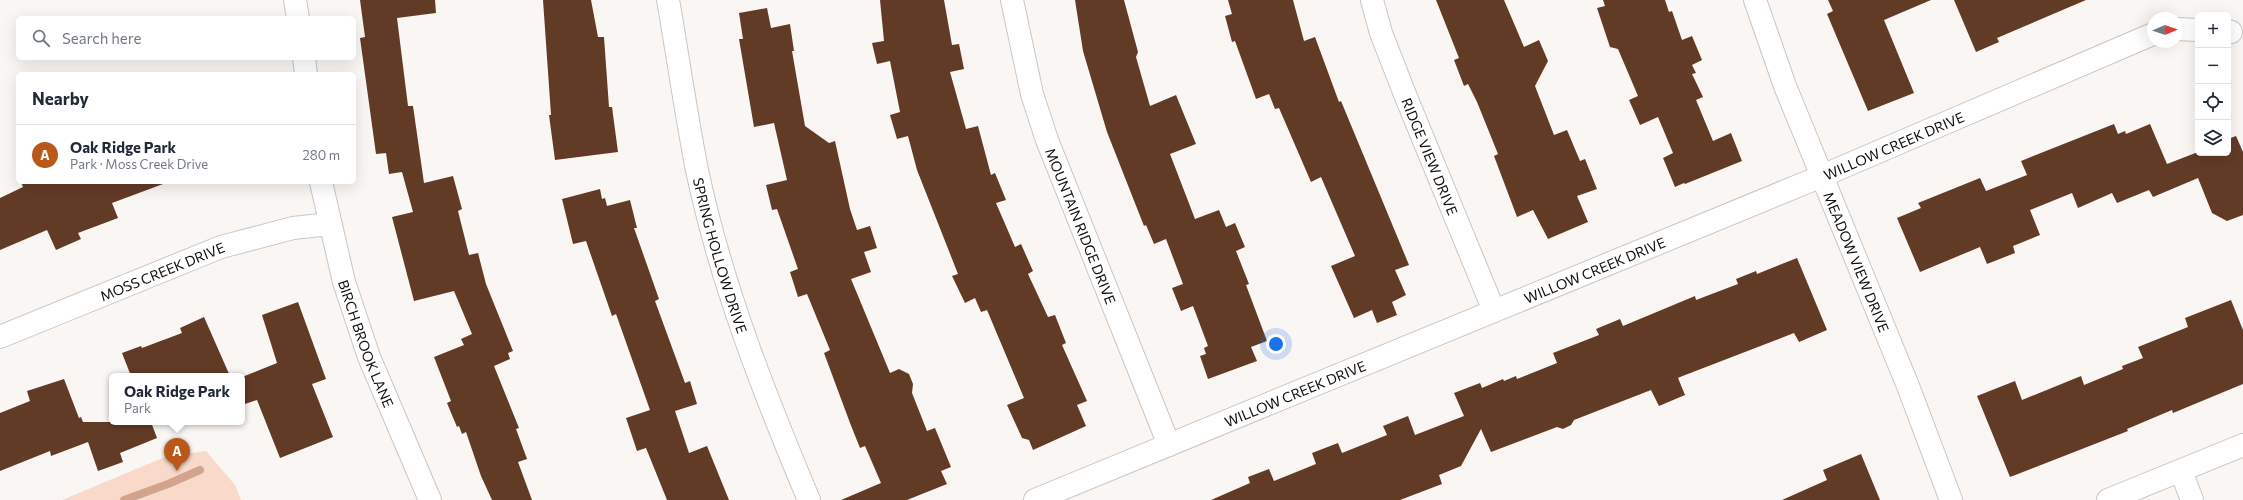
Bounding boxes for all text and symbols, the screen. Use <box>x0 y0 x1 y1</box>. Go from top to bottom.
north arrow <box>2147 12 2183 48</box>
map controls <box>2195 12 2231 156</box>
button: + <box>2195 12 2231 48</box>
search box <box>16 16 356 60</box>
icon: search <box>30 27 52 49</box>
text: Search here <box>62 29 141 47</box>
button: − <box>2195 48 2231 84</box>
button: locate <box>2195 84 2231 120</box>
text: Nearby <box>32 88 89 109</box>
street label: RIDGE VIEW DRIVE <box>1399 95 1462 217</box>
street label: WILLOW CREEK DRIVE <box>1821 108 1967 183</box>
button: layers <box>2195 120 2231 156</box>
text: Oak Ridge Park <box>70 138 176 156</box>
street label: MOUNTAIN RIDGE DRIVE <box>1043 145 1120 306</box>
text: A <box>40 147 50 163</box>
text: 280 m <box>303 147 340 163</box>
text: Park · Moss Creek Drive <box>70 156 208 172</box>
street label: SPRING HOLLOW DRIVE <box>690 176 751 335</box>
street label: MEADOW VIEW DRIVE <box>1821 189 1893 334</box>
street label: WILLOW CREEK DRIVE <box>1521 233 1668 306</box>
street label: MOSS CREEK DRIVE <box>97 238 227 304</box>
street label: BIRCH BROOK LANE <box>335 277 398 410</box>
your location <box>1266 334 1286 354</box>
street label: WILLOW CREEK DRIVE <box>1222 356 1368 430</box>
popup <box>109 373 245 425</box>
text: Oak Ridge Park <box>124 382 230 400</box>
text: Park <box>124 400 151 416</box>
pin: A <box>164 438 190 471</box>

